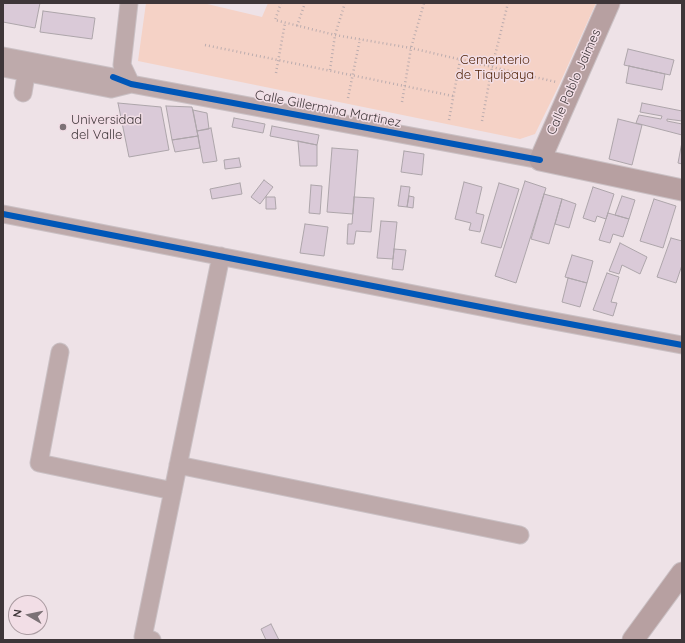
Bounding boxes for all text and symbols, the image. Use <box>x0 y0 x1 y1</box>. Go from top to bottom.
street label: Calle Pablo Jaimes <box>544 27 604 137</box>
park label: Cementerio de Tiquipaya <box>456 52 534 83</box>
street label: Calle Gillermina Martinez <box>254 87 402 131</box>
place label: Universidad del Valle <box>71 112 142 143</box>
marker: Universidad del Valle <box>58 122 68 132</box>
north arrow <box>8 595 48 635</box>
text: N <box>10 608 25 618</box>

